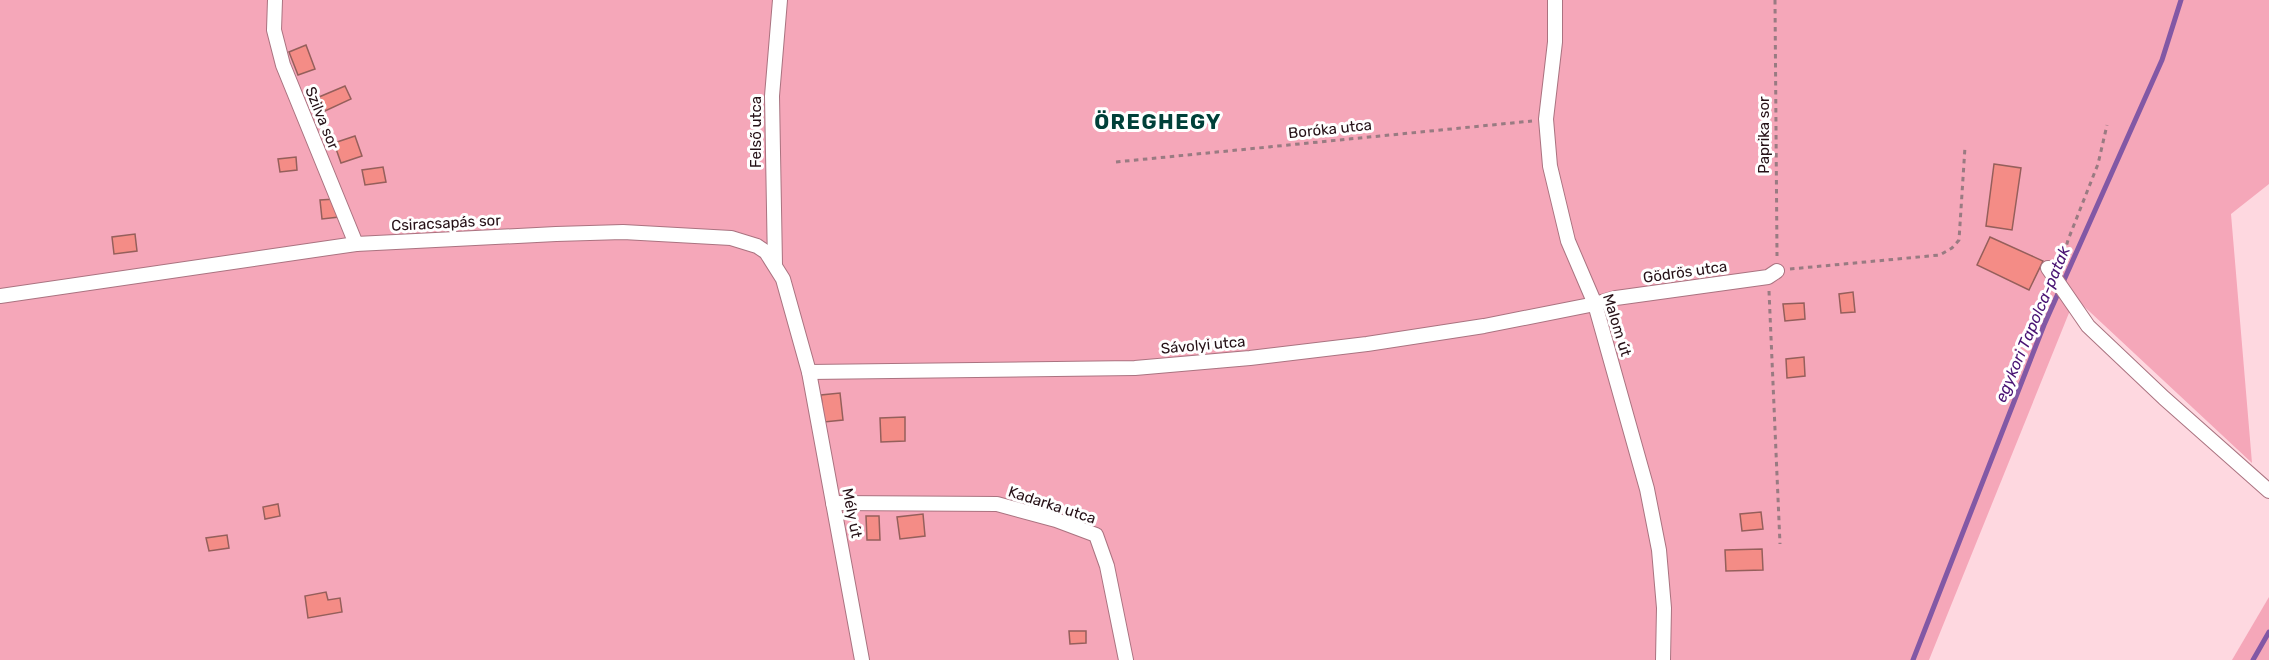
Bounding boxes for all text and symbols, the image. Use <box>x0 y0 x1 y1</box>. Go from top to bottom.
street label: Szilva sor <box>301 84 343 152</box>
street label: Felső utca <box>747 96 765 168</box>
street label: Paprika sor <box>1755 96 1773 174</box>
district label: ÖREGHEGY <box>1094 109 1222 134</box>
street label: Boróka utca <box>1287 116 1373 142</box>
street label: Csiracsapás sor <box>391 211 502 235</box>
water label: egykori Tapolca-patak <box>1991 243 2074 405</box>
street label: Gödrös utca <box>1642 257 1728 287</box>
street label: Malom út <box>1599 292 1635 359</box>
street label: Sávolyi utca <box>1160 332 1246 358</box>
street label: Kadarka utca <box>1006 482 1098 528</box>
street label: Mély út <box>838 487 866 540</box>

